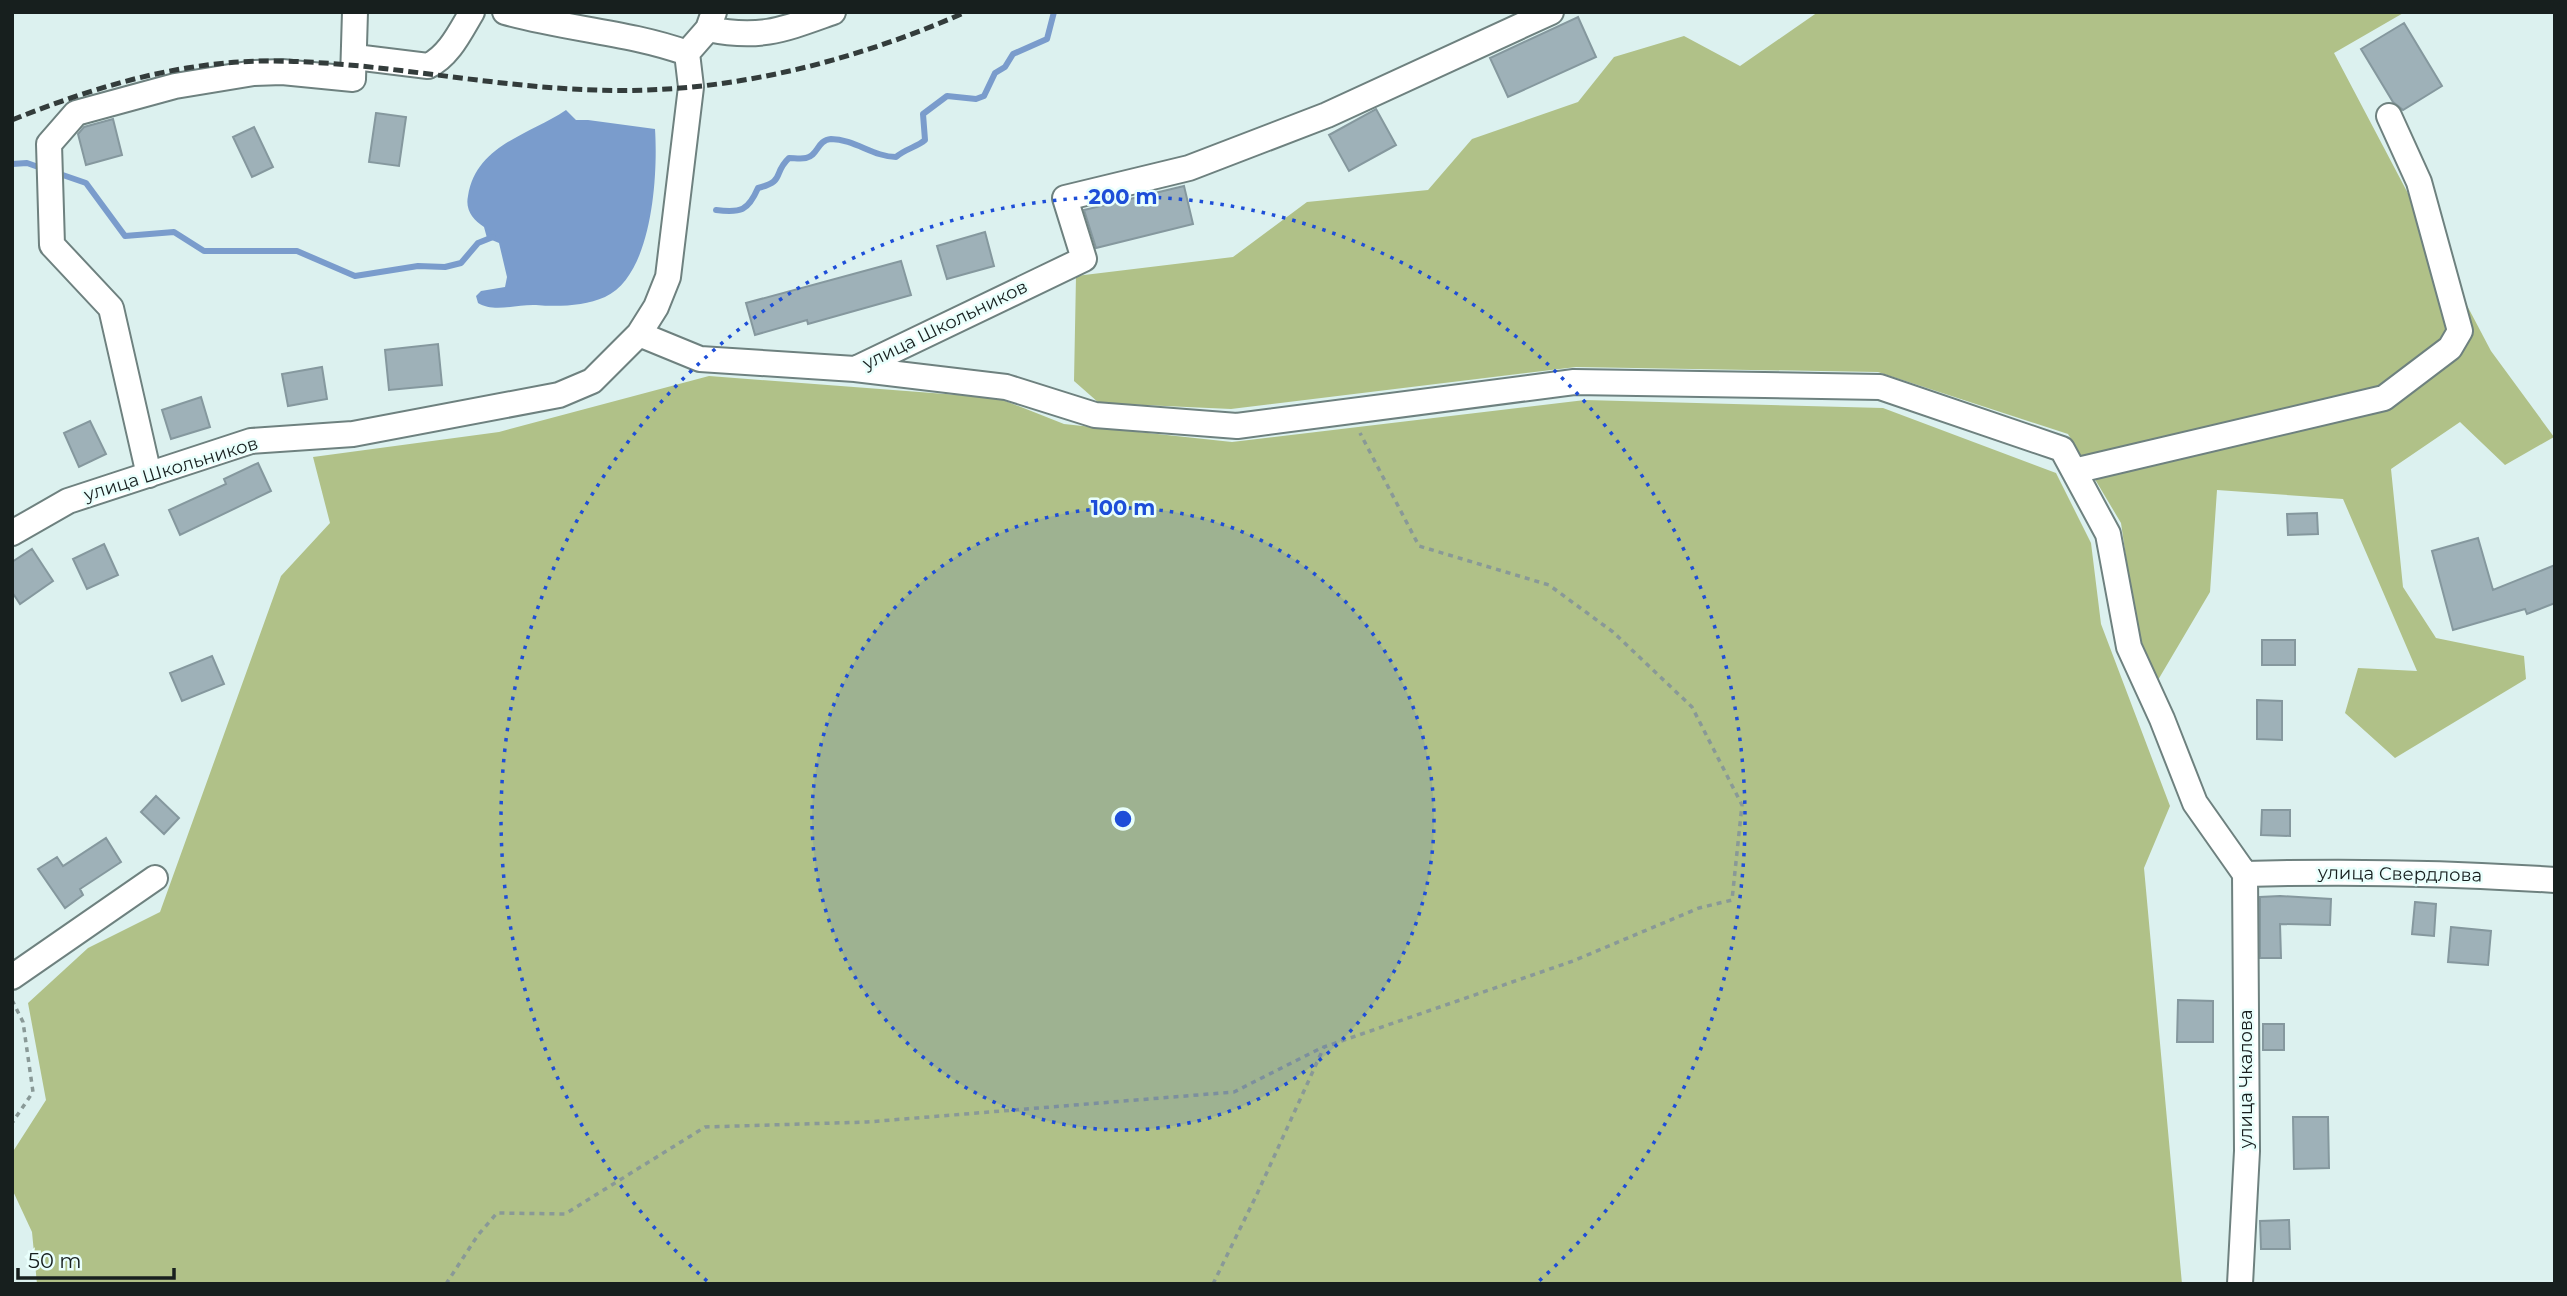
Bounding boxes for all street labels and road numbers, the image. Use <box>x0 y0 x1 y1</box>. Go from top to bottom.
street label: улица Школьников <box>858 275 1031 375</box>
street label: улица Школьников <box>80 432 261 506</box>
street label: улица Свердлова <box>2317 862 2482 886</box>
street label: улица Чкалова <box>2235 1010 2257 1149</box>

